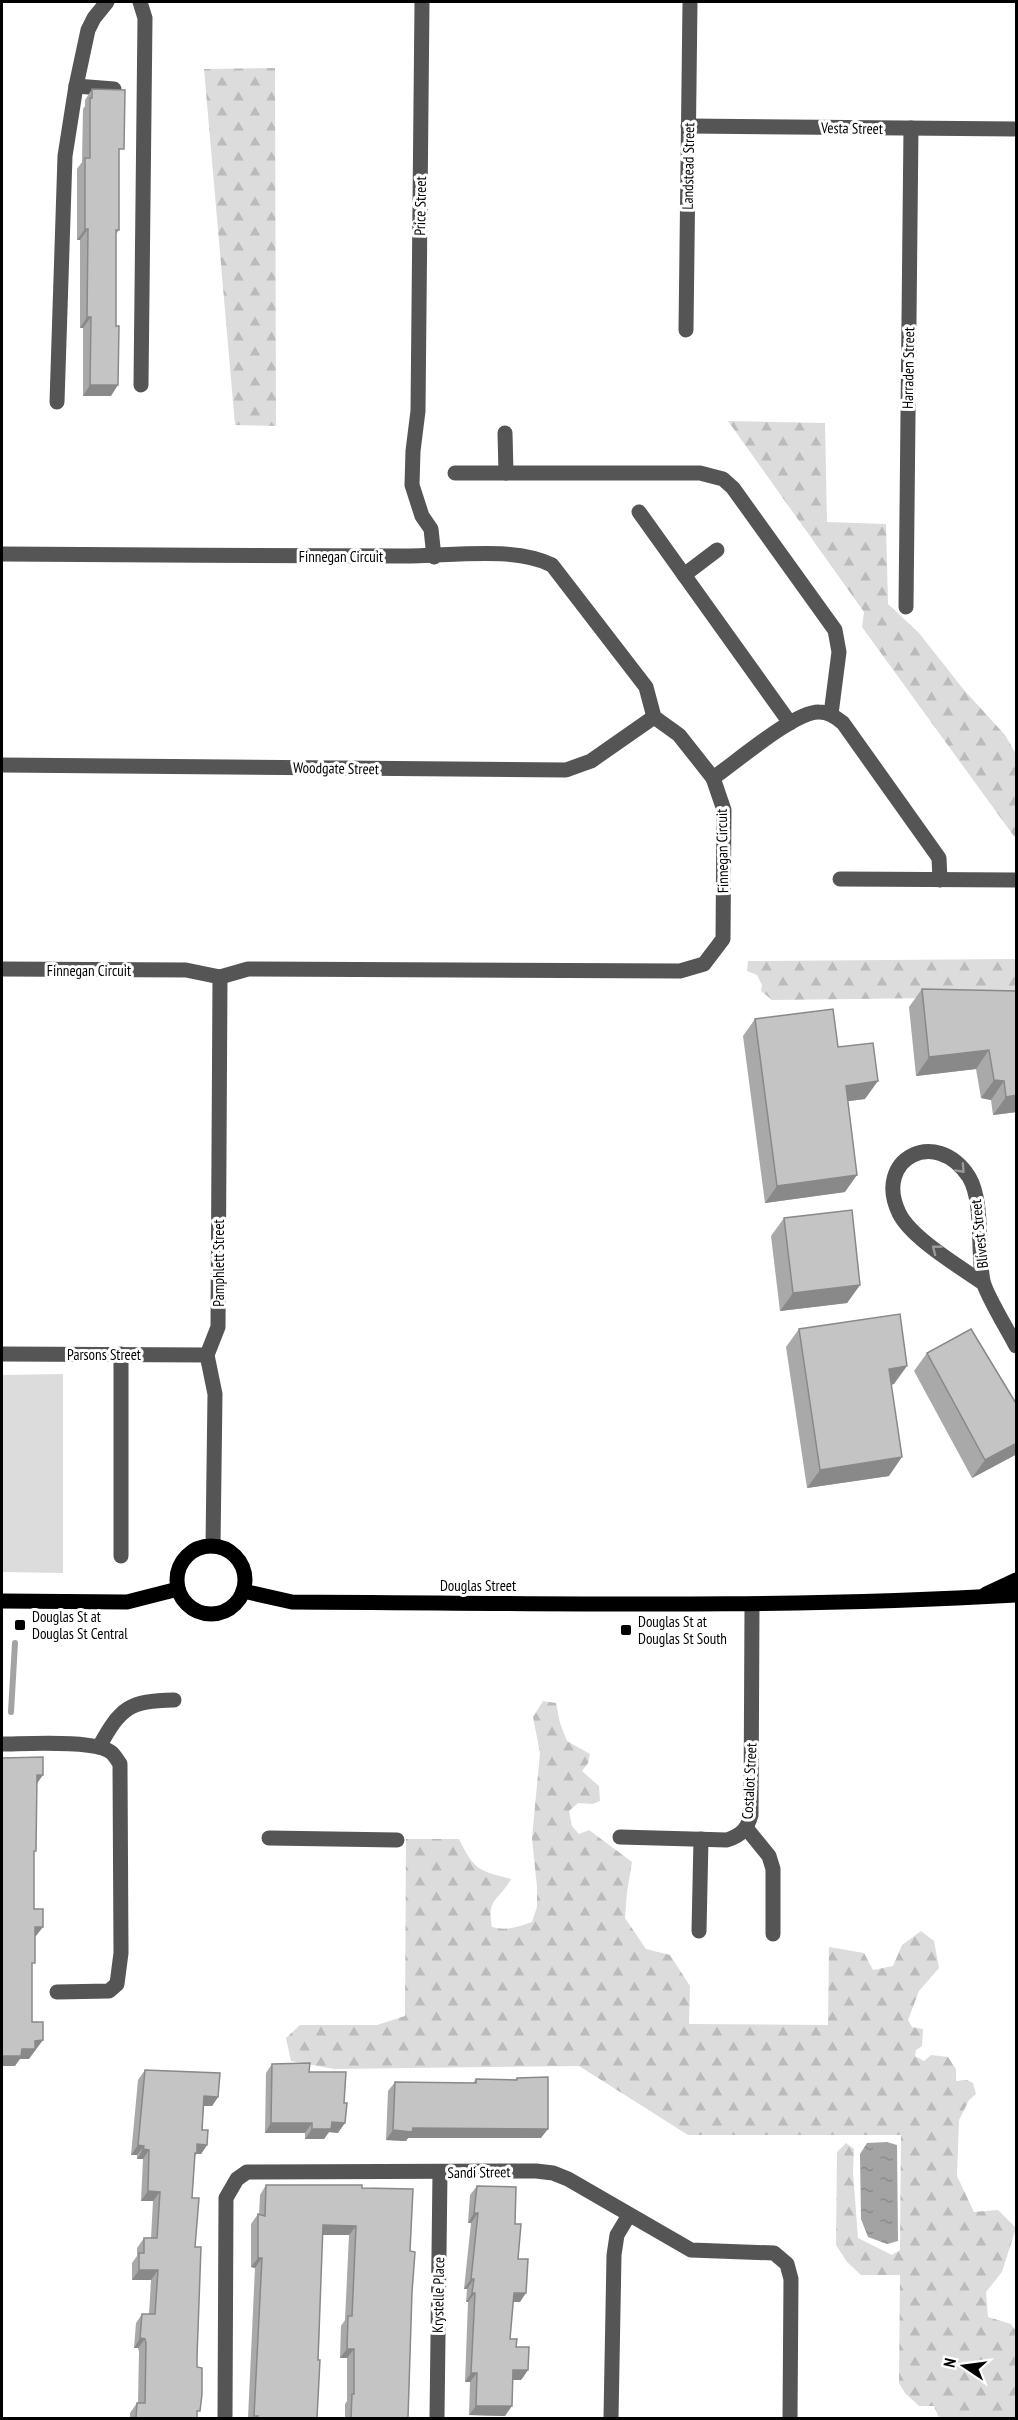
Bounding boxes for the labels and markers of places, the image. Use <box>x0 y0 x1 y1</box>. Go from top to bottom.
place label: Douglas St at Douglas St Central <box>32 1607 128 1643</box>
place label: Douglas St at Douglas St South <box>638 1612 727 1648</box>
marker: Douglas St at Douglas St Central <box>13 1618 27 1632</box>
marker: Douglas St at Douglas St South <box>619 1623 633 1637</box>

